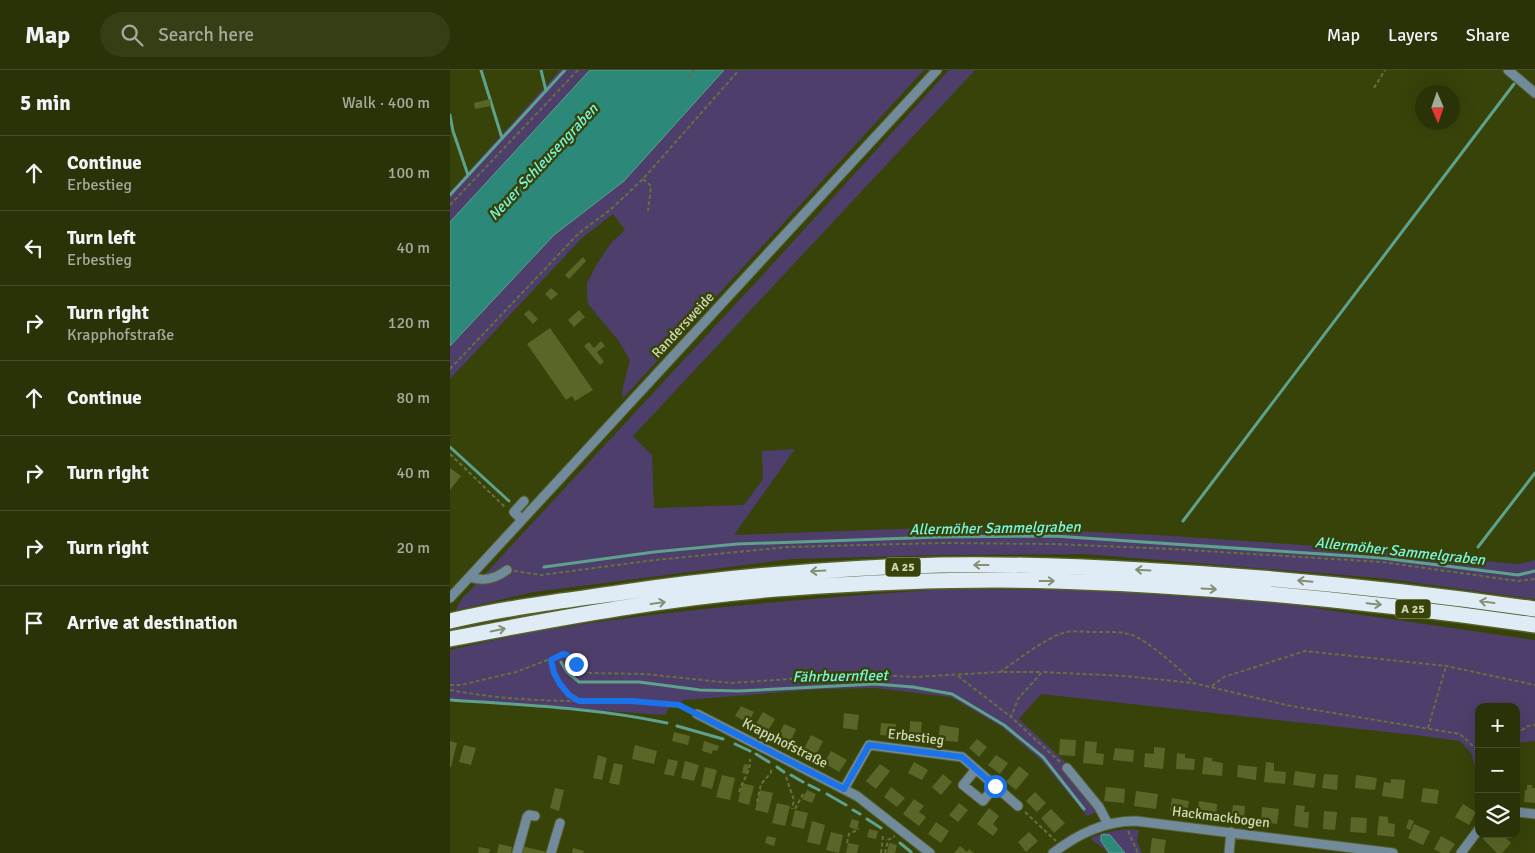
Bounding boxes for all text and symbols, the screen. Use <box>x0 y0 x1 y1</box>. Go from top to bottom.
search box <box>100 12 450 57</box>
text: Map <box>25 20 70 50</box>
icon: search <box>118 21 146 49</box>
text: Search here <box>158 23 254 47</box>
text: Map <box>1327 24 1360 46</box>
text: Layers <box>1388 24 1438 46</box>
text: Share <box>1466 24 1510 46</box>
north arrow <box>1415 85 1460 130</box>
text: 5 min <box>20 90 71 116</box>
text: Walk · 400 m <box>342 93 430 113</box>
water label: Neuer Schleusengraben <box>484 99 602 224</box>
text: Continue <box>67 151 142 175</box>
icon: ahead <box>20 159 48 187</box>
text: 100 m <box>388 163 430 183</box>
text: Erbestieg <box>67 175 132 195</box>
text: Turn left <box>67 226 136 250</box>
icon: left <box>20 234 48 262</box>
text: 40 m <box>396 238 430 258</box>
text: Erbestieg <box>67 250 132 270</box>
street label: Randersweide <box>648 289 718 361</box>
text: Turn right <box>67 301 149 325</box>
icon: right <box>20 309 48 337</box>
text: 120 m <box>388 313 430 333</box>
text: Krapphofstraße <box>67 325 174 345</box>
icon: ahead <box>20 384 48 412</box>
text: Continue <box>67 386 142 410</box>
text: 80 m <box>396 388 430 408</box>
icon: right <box>20 459 48 487</box>
text: Turn right <box>67 461 149 485</box>
text: 40 m <box>396 463 430 483</box>
water label: Allermöher Sammelgraben <box>909 517 1081 538</box>
water label: Allermöher Sammelgraben <box>1314 533 1487 569</box>
icon: right <box>20 534 48 562</box>
text: Turn right <box>67 536 149 560</box>
text: 20 m <box>396 538 430 558</box>
road number: A 25 <box>886 558 920 577</box>
one-way arrow <box>973 560 989 570</box>
one-way arrow <box>1135 565 1152 575</box>
one-way arrow <box>810 567 826 576</box>
one-way arrow <box>1039 576 1055 585</box>
one-way arrow <box>1297 576 1313 586</box>
one-way arrow <box>1201 585 1217 594</box>
one-way arrow <box>1479 597 1495 607</box>
one-way arrow <box>650 598 666 608</box>
one-way arrow <box>1366 599 1382 609</box>
road number: A 25 <box>1396 600 1430 618</box>
icon: arrive <box>20 609 48 637</box>
text: Arrive at destination <box>67 611 238 635</box>
one-way arrow <box>489 624 505 634</box>
route end <box>565 653 588 676</box>
water label: Fährbuernfleet <box>792 666 890 686</box>
map controls <box>1475 703 1520 838</box>
button: + <box>1475 703 1520 748</box>
street label: Krapphofstraße <box>739 714 831 772</box>
street label: Erbestieg <box>887 725 945 749</box>
button: − <box>1475 748 1520 793</box>
route start <box>984 775 1007 798</box>
button: layers <box>1475 793 1520 838</box>
street label: Hackmackbogen <box>1171 803 1271 831</box>

